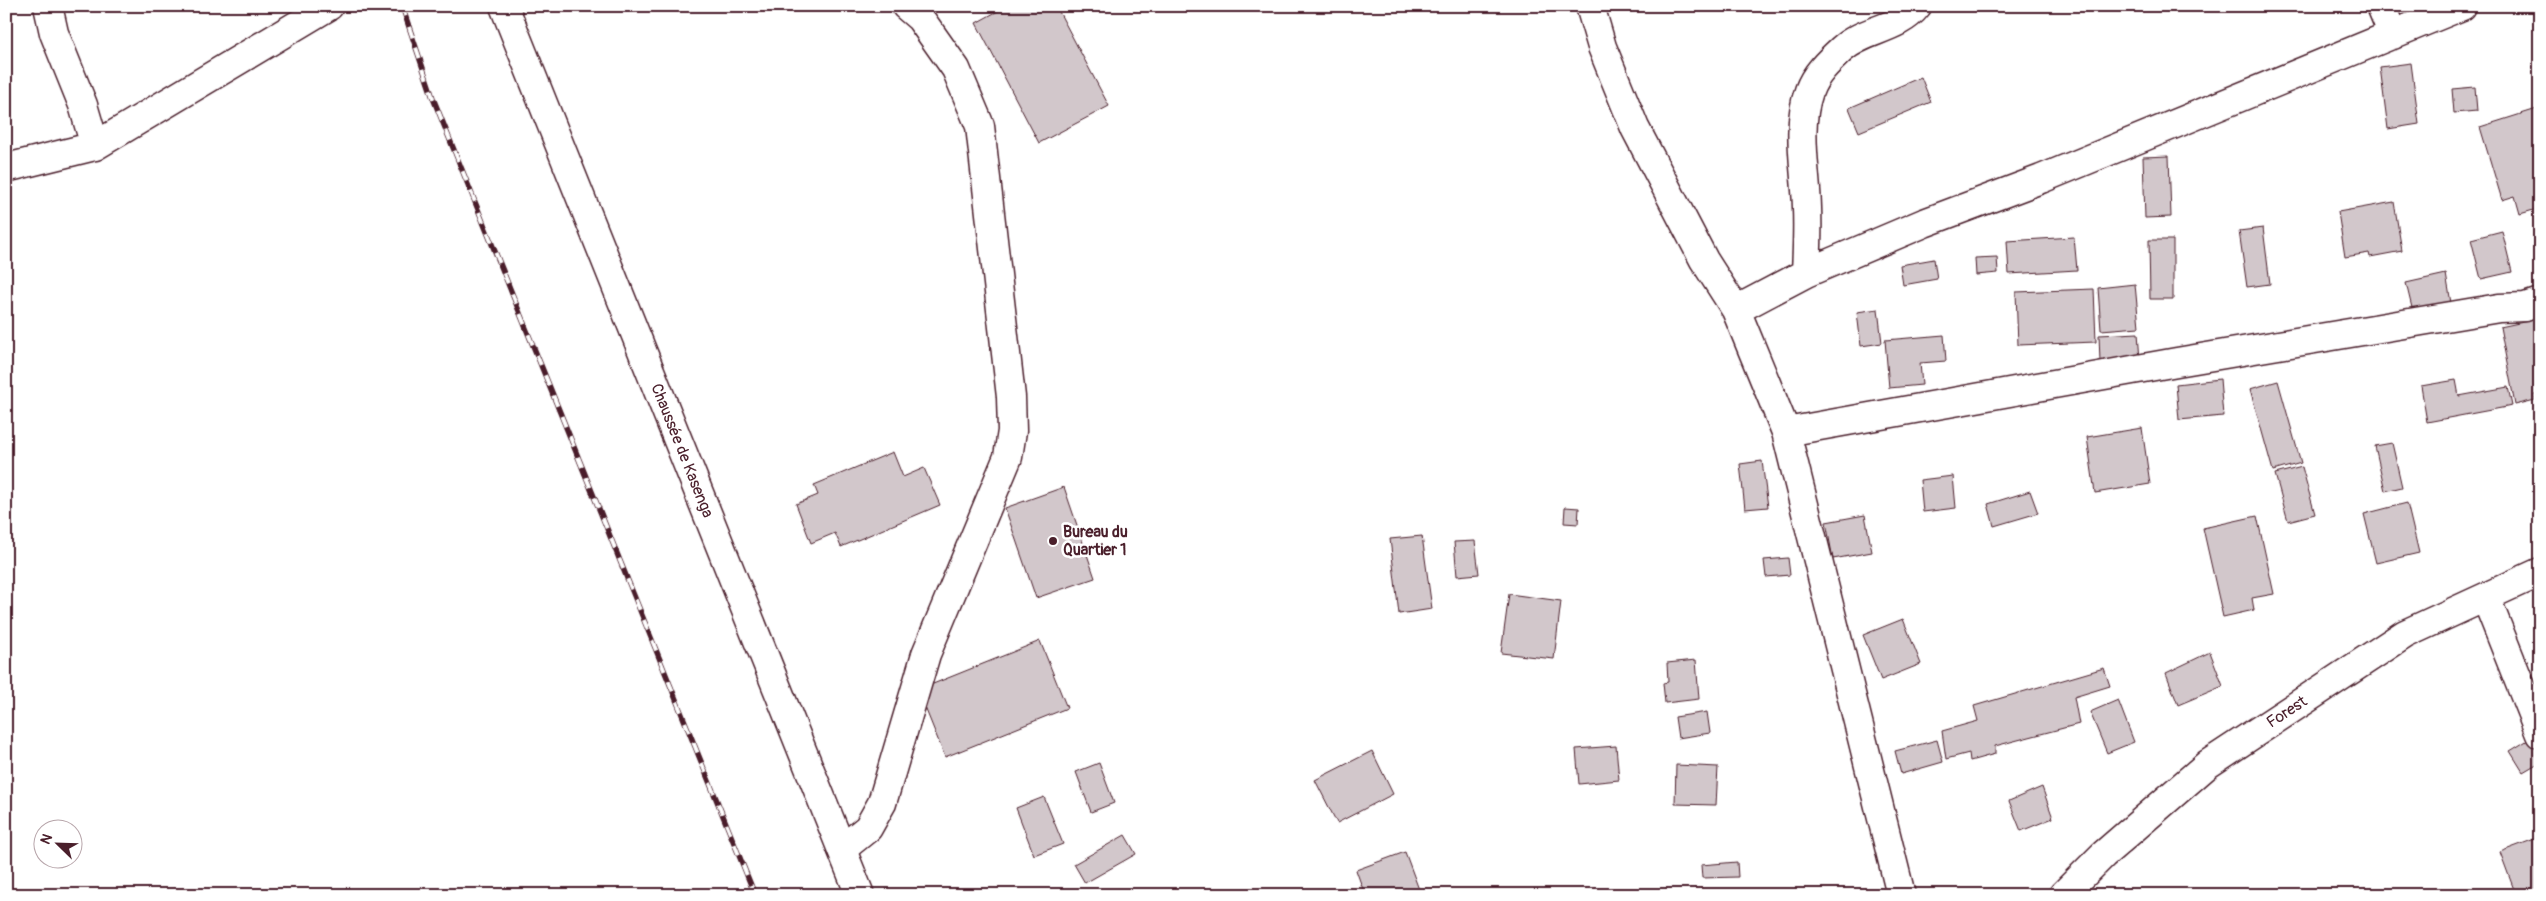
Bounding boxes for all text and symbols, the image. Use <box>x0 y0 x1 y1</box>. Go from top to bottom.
street label: Chaussée de Kasenga <box>646 381 718 521</box>
place label: Bureau du Quartier 1 <box>1063 522 1128 560</box>
marker: Bureau du Quartier 1 <box>1047 535 1059 547</box>
street label: Forest <box>2263 691 2311 733</box>
north arrow <box>32 818 82 868</box>
text: N <box>37 831 56 847</box>

